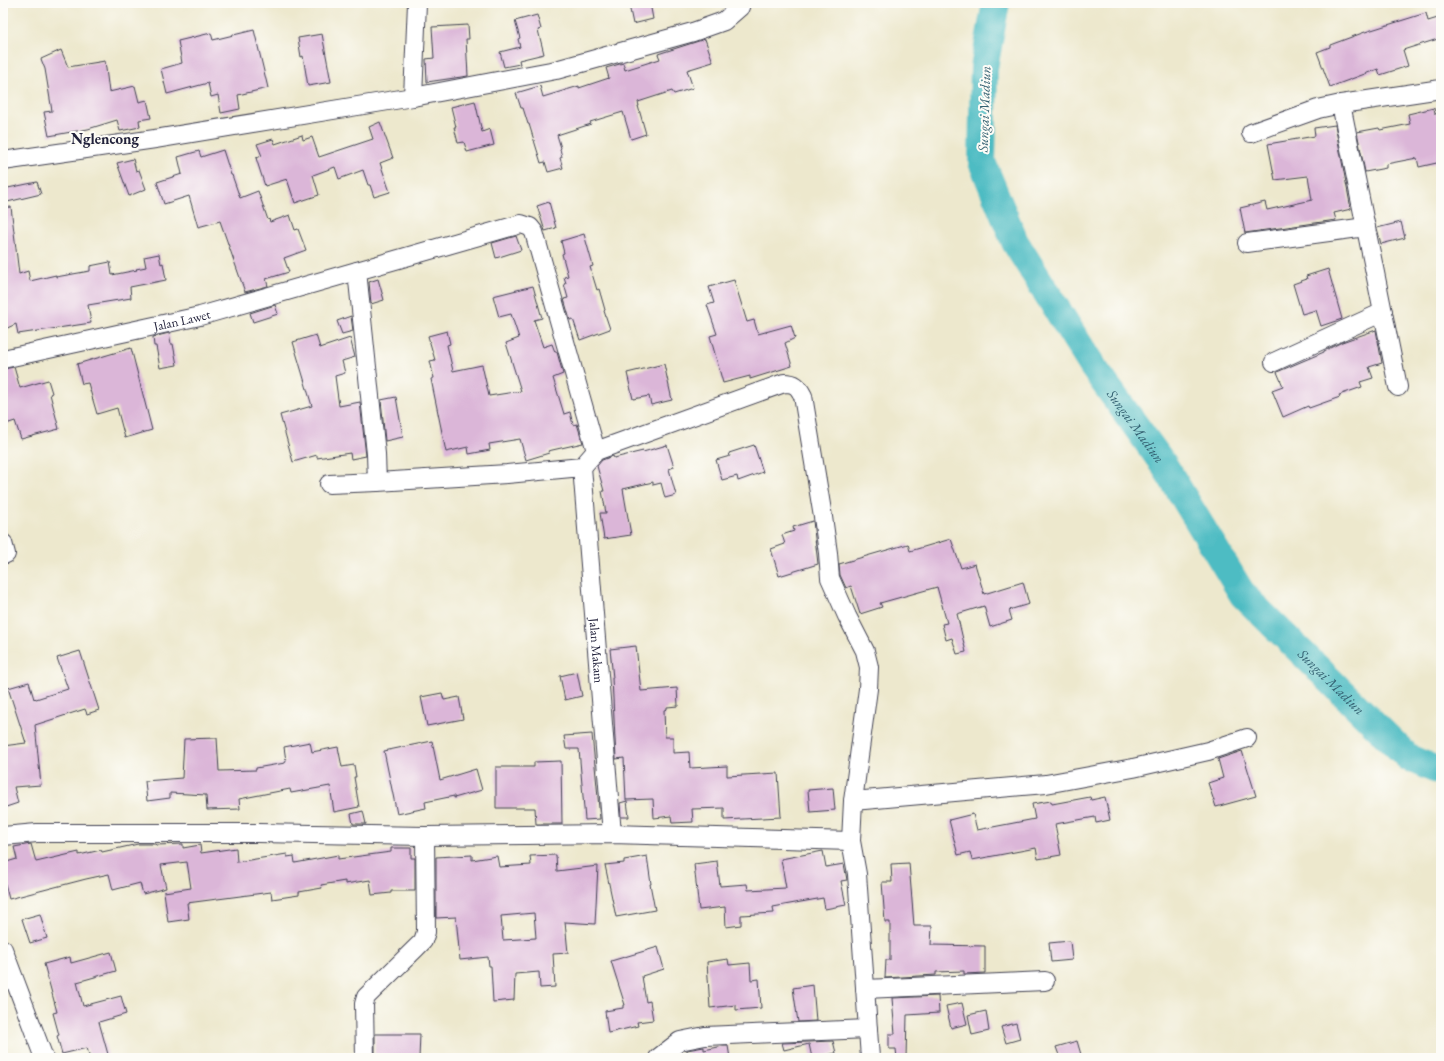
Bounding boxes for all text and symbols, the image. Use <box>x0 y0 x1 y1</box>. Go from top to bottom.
water label: Sungai Madiun <box>973 66 994 153</box>
district label: Nglencong <box>71 129 140 148</box>
street label: Jalan Lawet <box>151 305 212 335</box>
water label: Sungai Madiun <box>1103 385 1168 466</box>
street label: Jalan Makam <box>586 616 608 684</box>
water label: Sungai Madiun <box>1294 644 1368 718</box>

